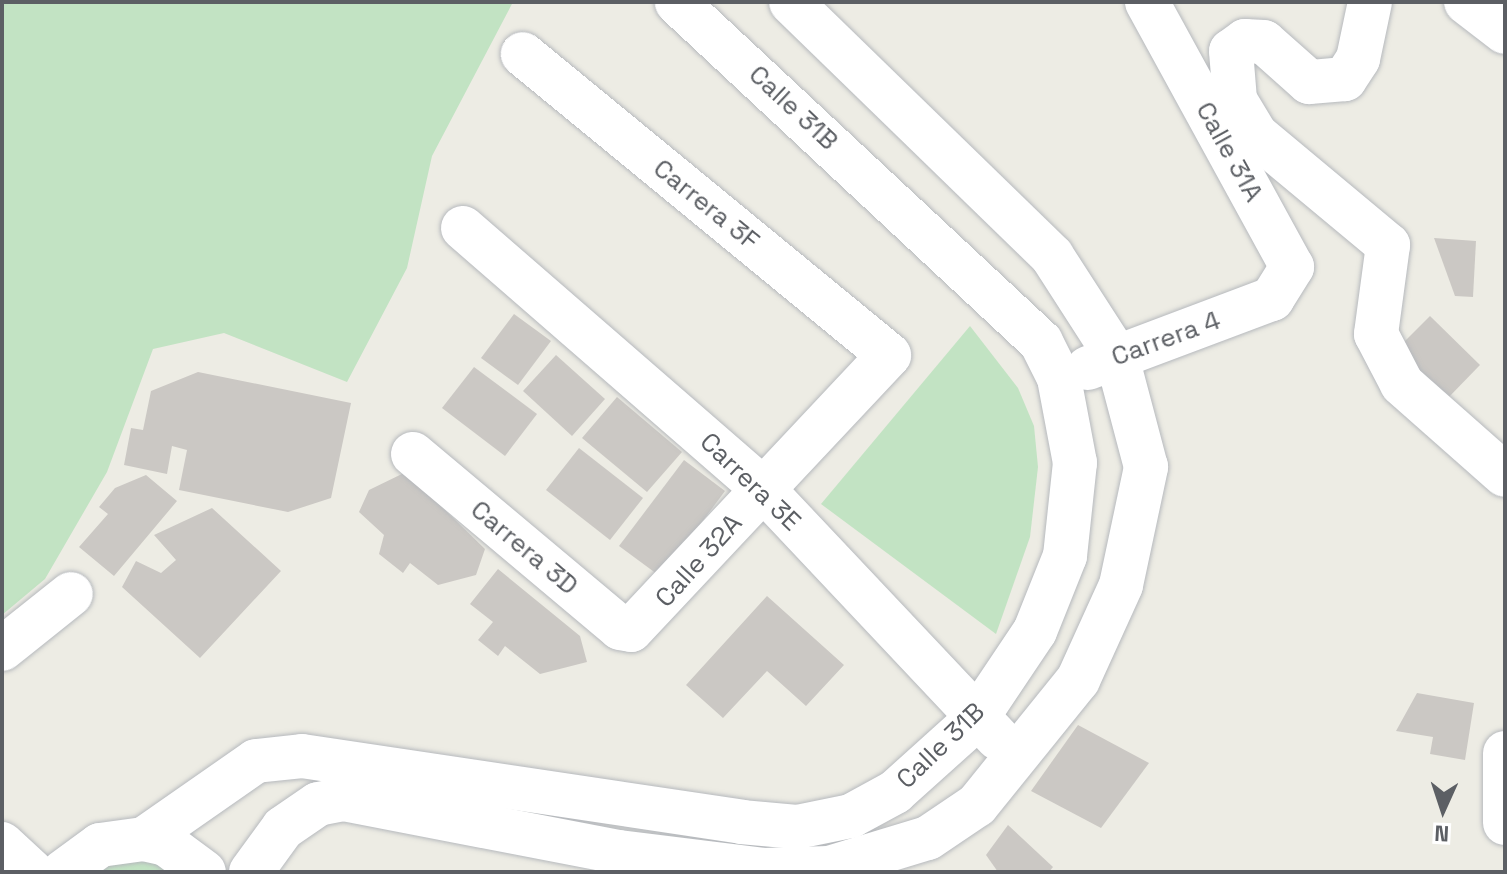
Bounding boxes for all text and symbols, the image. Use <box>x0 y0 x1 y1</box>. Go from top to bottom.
street label: Calle 31B <box>742 59 844 157</box>
street label: Calle 31A <box>1189 97 1269 207</box>
street label: Carrera 3F <box>647 153 765 257</box>
street label: Carrera 4 <box>1107 305 1225 373</box>
street label: Carrera 3E <box>693 426 807 538</box>
street label: Carrera 3D <box>464 494 584 602</box>
street label: Calle 32A <box>649 508 749 614</box>
street label: Calle 31B <box>891 697 991 795</box>
north arrow <box>1403 770 1483 850</box>
text: N <box>1434 820 1450 848</box>

